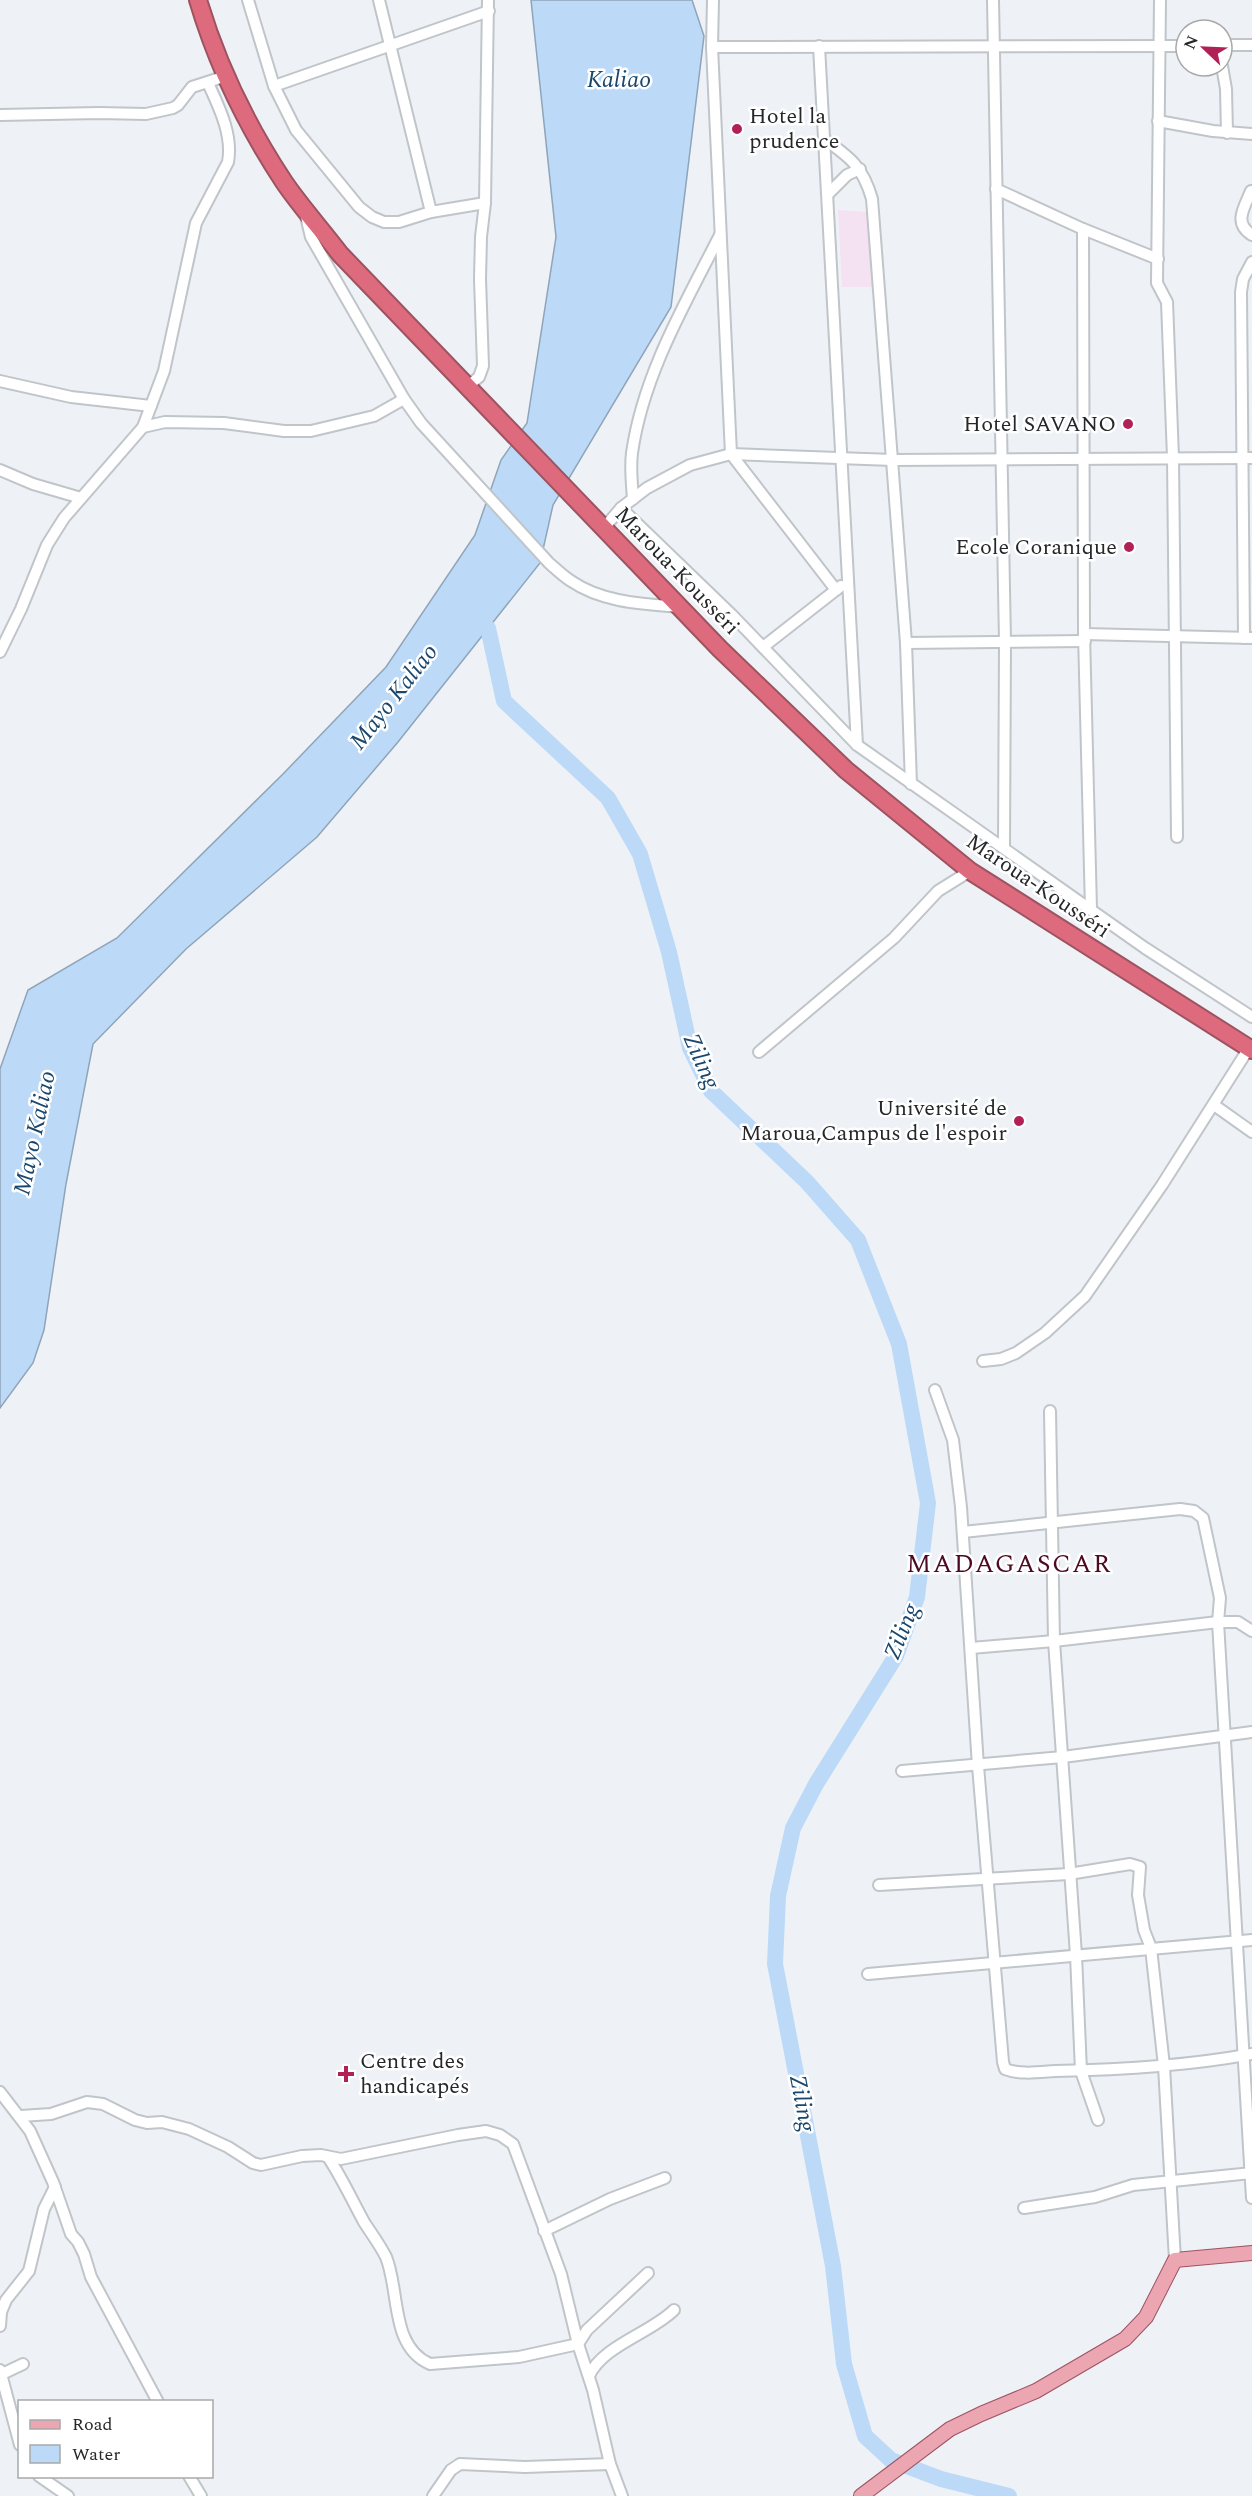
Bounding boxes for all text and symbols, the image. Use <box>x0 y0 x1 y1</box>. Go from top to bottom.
north arrow <box>1174 18 1234 78</box>
text: N <box>1178 32 1205 53</box>
water label: Kaliao <box>587 62 651 98</box>
place label: Hotel la prudence <box>749 100 840 158</box>
marker: Hotel la prudence <box>730 122 744 136</box>
place label: Hotel SAVANO <box>963 408 1116 441</box>
marker: Hotel SAVANO <box>1121 417 1135 431</box>
street label: Maroua-Kousséri <box>607 499 747 643</box>
place label: Ecole Coranique <box>955 531 1117 564</box>
marker: Ecole Coranique <box>1122 540 1136 554</box>
water label: Mayo Kaliao <box>341 636 447 758</box>
street label: Maroua-Kousséri <box>959 825 1117 947</box>
water label: Ziling <box>673 1027 730 1096</box>
water label: Mayo Kaliao <box>4 1067 66 1199</box>
place label: Université de Maroua,Campus de l'espoir <box>740 1092 1007 1150</box>
marker: Université de Maroua,Campus de l'espoir <box>1012 1114 1026 1128</box>
district label: MADAGASCAR <box>906 1544 1112 1584</box>
water label: Ziling <box>875 1597 930 1665</box>
place label: Centre des handicapés <box>360 2045 469 2103</box>
marker: Centre des handicapés <box>337 2065 355 2083</box>
water label: Ziling <box>779 2071 825 2136</box>
legend <box>18 2400 213 2478</box>
text: Road <box>72 2411 113 2438</box>
text: Water <box>72 2441 120 2468</box>

